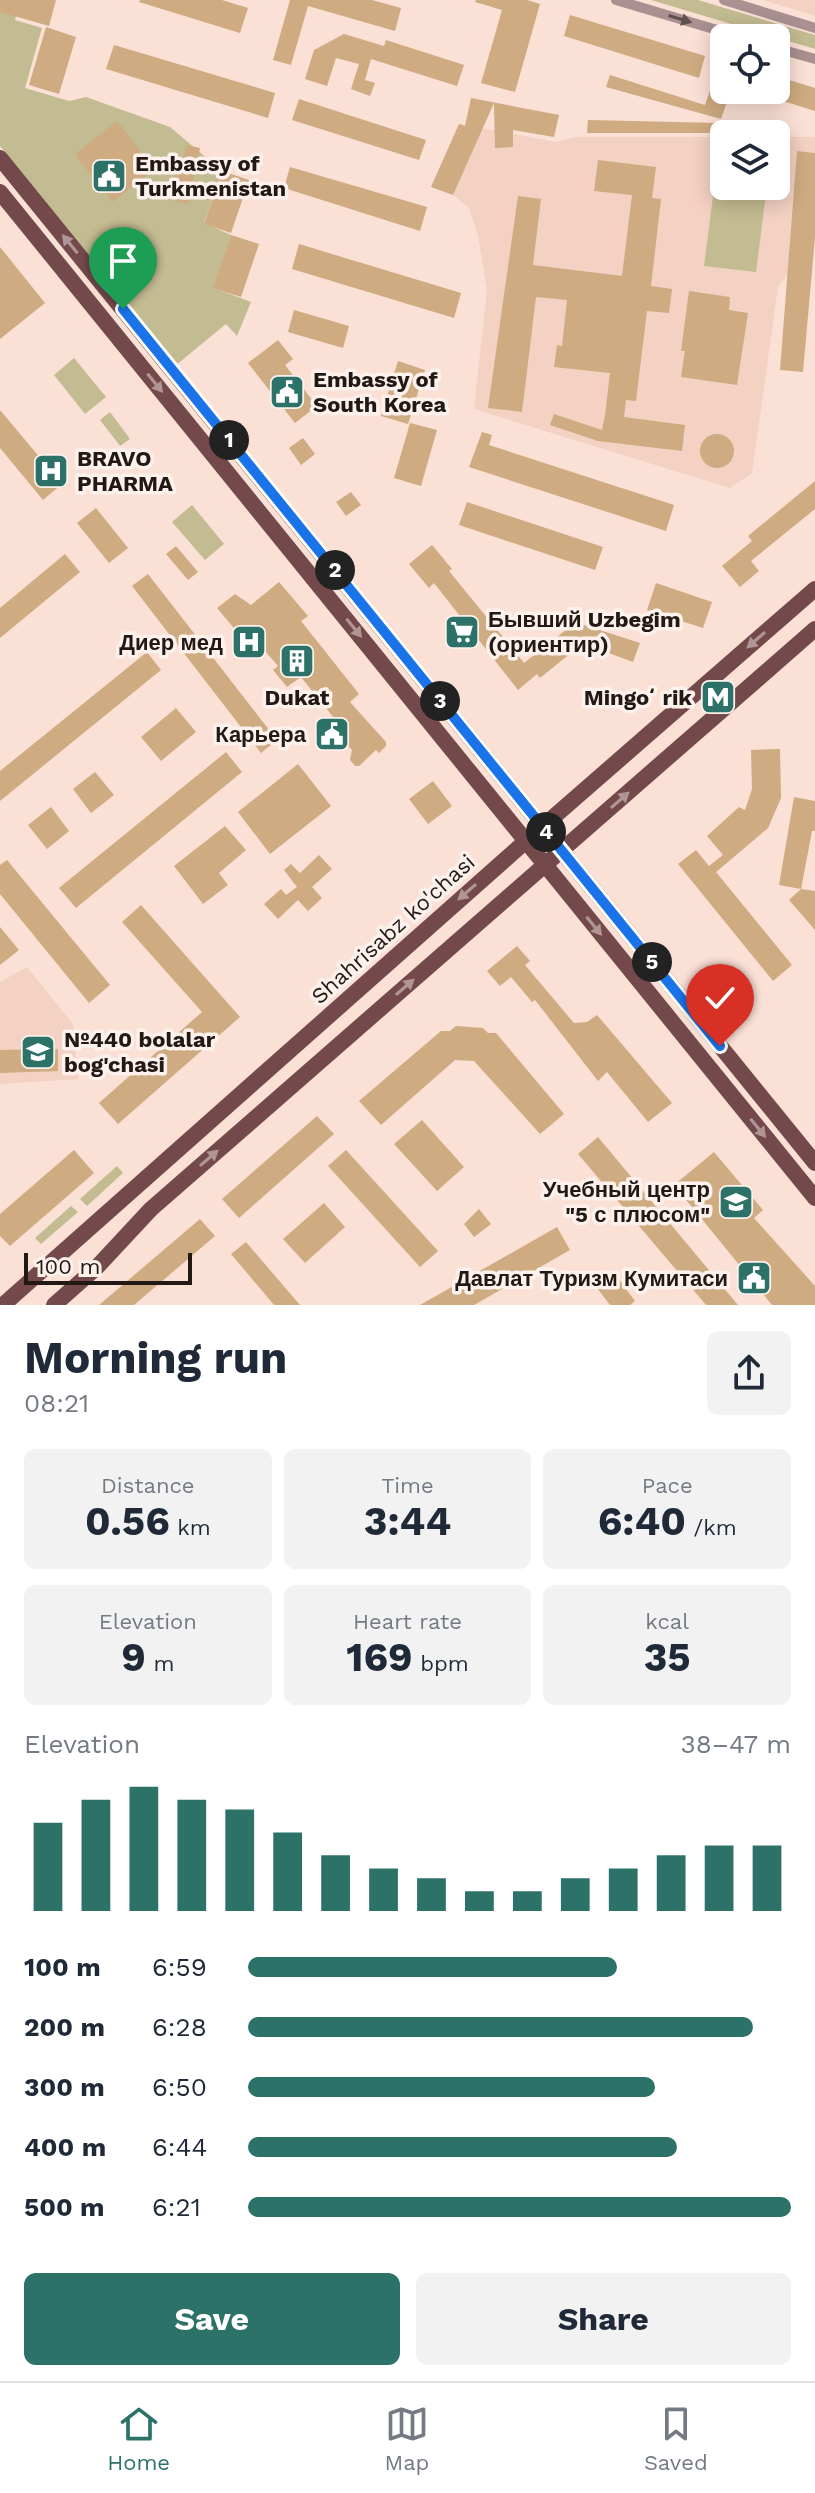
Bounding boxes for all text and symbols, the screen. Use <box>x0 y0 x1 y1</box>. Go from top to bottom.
one-way arrow <box>668 13 692 26</box>
map controls <box>710 24 790 200</box>
button: locate <box>710 24 790 104</box>
button: layers <box>710 120 790 200</box>
place label: Embassy of Turkmenistan <box>135 151 286 201</box>
public building icon: Embassy of Turkmenistan <box>90 157 128 195</box>
pin <box>89 227 157 309</box>
one-way arrow <box>62 234 79 254</box>
icon: arrive <box>101 239 145 283</box>
place label: Embassy of South Korea <box>313 367 446 417</box>
one-way arrow <box>146 373 163 393</box>
public building icon: Embassy of South Korea <box>268 373 306 411</box>
pin: 1 <box>209 420 249 460</box>
text: 1 <box>224 427 234 452</box>
place label: BRAVO PHARMA <box>77 446 173 496</box>
hospital icon: BRAVO PHARMA <box>32 452 70 490</box>
pin: 2 <box>315 550 355 590</box>
text: 2 <box>328 557 342 582</box>
place label: Бывший Uzbegim (ориентир) <box>488 607 681 657</box>
supermarket icon: Бывший Uzbegim (ориентир) <box>443 613 481 651</box>
one-way arrow <box>345 618 362 638</box>
hospital icon: Диер мед <box>230 623 268 661</box>
place label: Диер мед <box>119 630 223 655</box>
one-way arrow <box>746 631 766 648</box>
building icon: Dukat <box>278 642 316 680</box>
metro station icon: Mingoʻrik <box>699 678 737 716</box>
pin: 3 <box>420 681 460 721</box>
place label: Dukat <box>265 685 330 710</box>
place label: Mingoʻrik <box>584 685 692 710</box>
text: 3 <box>433 688 447 713</box>
public building icon: Карьера <box>313 715 351 753</box>
place label: Карьера <box>215 722 307 747</box>
one-way arrow <box>611 791 630 809</box>
pin: 4 <box>526 812 566 852</box>
text: 4 <box>539 819 553 844</box>
street label: Shahrisabz ko'chasi <box>306 849 480 1009</box>
one-way arrow <box>458 883 477 901</box>
one-way arrow <box>586 916 602 936</box>
pin: 5 <box>632 942 672 982</box>
text: 5 <box>646 949 658 974</box>
pin <box>686 964 754 1046</box>
icon: check <box>698 976 742 1020</box>
one-way arrow <box>396 979 415 997</box>
place label: №440 bolalar bog'chasi <box>64 1027 216 1077</box>
school or university icon: №440 bolalar bog'chasi <box>19 1033 57 1071</box>
one-way arrow <box>749 1118 766 1138</box>
one-way arrow <box>199 1150 219 1167</box>
place label: Учебный центр "5 с плюсом" <box>543 1177 710 1227</box>
school or university icon: Учебный центр "5 с плюсом" <box>717 1183 755 1221</box>
scale bar <box>24 1249 192 1285</box>
text: 100 m <box>36 1254 100 1279</box>
public building icon: Давлат Туризм Кумитаси <box>735 1259 773 1297</box>
place label: Давлат Туризм Кумитаси <box>455 1266 728 1291</box>
button: share <box>707 1331 791 1415</box>
text: Morning run <box>24 1332 287 1384</box>
text: 08:21 <box>24 1388 89 1418</box>
text: Distance <box>101 1473 195 1498</box>
text: Time <box>381 1473 434 1498</box>
text: Pace <box>642 1473 693 1498</box>
text: 0.56 <box>85 1498 170 1545</box>
text: 3:44 <box>364 1498 451 1545</box>
text: 6:40 <box>598 1498 686 1545</box>
text: km <box>170 1515 211 1540</box>
text: /km <box>686 1515 737 1540</box>
text: Elevation <box>99 1609 197 1634</box>
text: Heart rate <box>353 1609 462 1634</box>
text: kcal <box>645 1609 689 1634</box>
text: 9 <box>121 1634 146 1681</box>
text: 169 <box>346 1634 413 1681</box>
text: 35 <box>644 1634 691 1681</box>
text: m <box>146 1651 174 1676</box>
text: bpm <box>413 1651 469 1676</box>
text: Elevation <box>24 1729 140 1759</box>
text: 38–47 m <box>681 1729 791 1759</box>
text: 100 m <box>24 1952 101 1982</box>
text: 6:59 <box>152 1952 207 1982</box>
text: 200 m <box>24 2012 105 2042</box>
text: 6:28 <box>152 2012 207 2042</box>
text: 300 m <box>24 2072 105 2102</box>
text: 6:50 <box>152 2072 207 2102</box>
text: 400 m <box>24 2132 106 2162</box>
text: 6:44 <box>152 2132 207 2162</box>
text: 500 m <box>24 2192 105 2222</box>
text: 6:21 <box>152 2192 201 2222</box>
button: Save <box>24 2273 400 2365</box>
button: Share <box>416 2273 791 2365</box>
tab: Home <box>107 2402 170 2475</box>
tab: Map <box>385 2402 429 2475</box>
tab: Saved <box>644 2402 708 2475</box>

